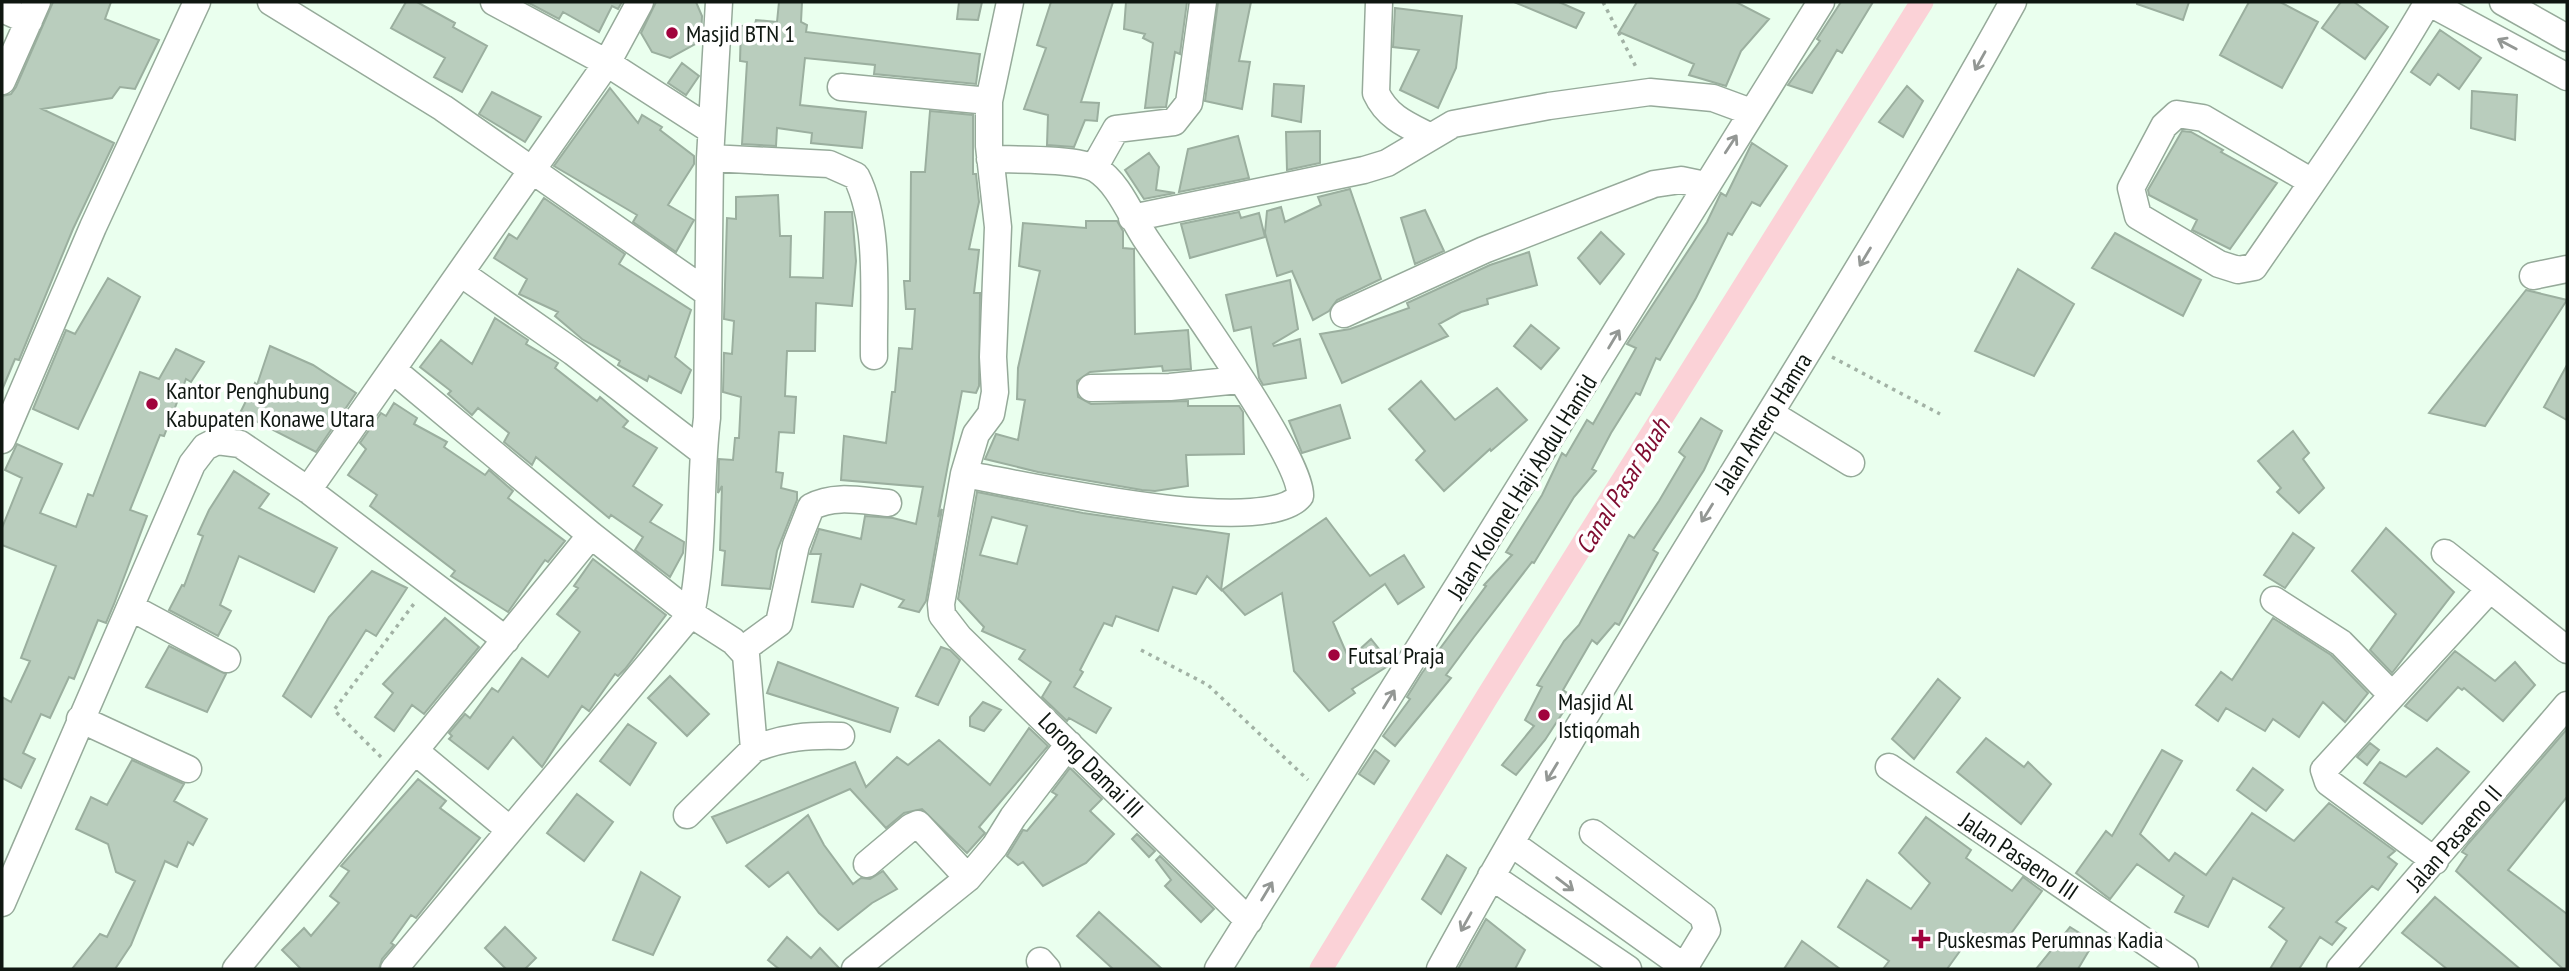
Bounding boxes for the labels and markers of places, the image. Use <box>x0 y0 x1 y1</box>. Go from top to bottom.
place label: Masjid BTN 1 <box>686 18 795 49</box>
marker: Masjid BTN 1 <box>664 25 680 41</box>
place label: Kantor Penghubung Kabupaten Konawe Utara <box>166 375 375 434</box>
marker: Kantor Penghubung Kabupaten Konawe Utara <box>144 396 160 412</box>
place label: Futsal Praja <box>1348 640 1444 671</box>
marker: Futsal Praja <box>1326 647 1342 663</box>
place label: Masjid Al Istiqomah <box>1558 686 1640 745</box>
marker: Masjid Al Istiqomah <box>1536 707 1552 723</box>
place label: Puskesmas Perumnas Kadia <box>1937 924 2163 955</box>
marker: Puskesmas Perumnas Kadia <box>1911 929 1931 949</box>

